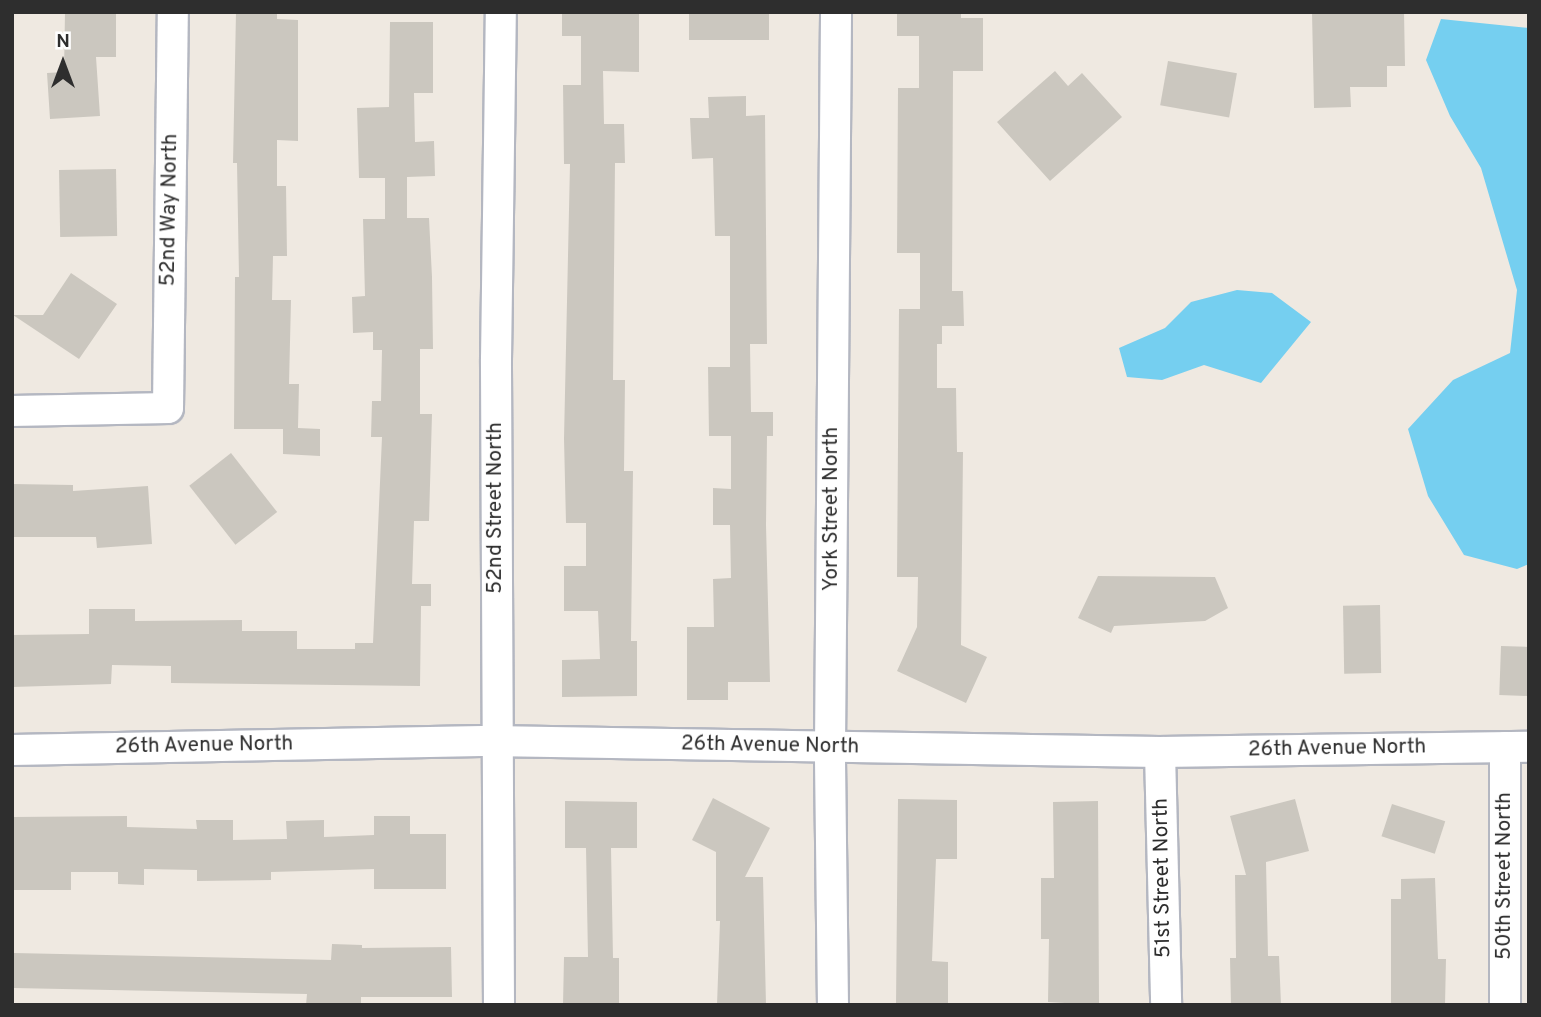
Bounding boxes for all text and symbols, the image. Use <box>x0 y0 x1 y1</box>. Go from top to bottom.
north arrow <box>28 28 98 98</box>
text: N <box>56 30 70 54</box>
street label: 52nd Way North <box>156 133 184 287</box>
street label: 52nd Street North <box>483 422 509 594</box>
street label: York Street North <box>819 427 845 591</box>
street label: 26th Avenue North <box>114 732 294 760</box>
street label: 26th Avenue North <box>680 732 860 760</box>
street label: 26th Avenue North <box>1247 735 1427 763</box>
street label: 50th Street North <box>1492 792 1518 960</box>
street label: 51st Street North <box>1149 798 1177 958</box>

